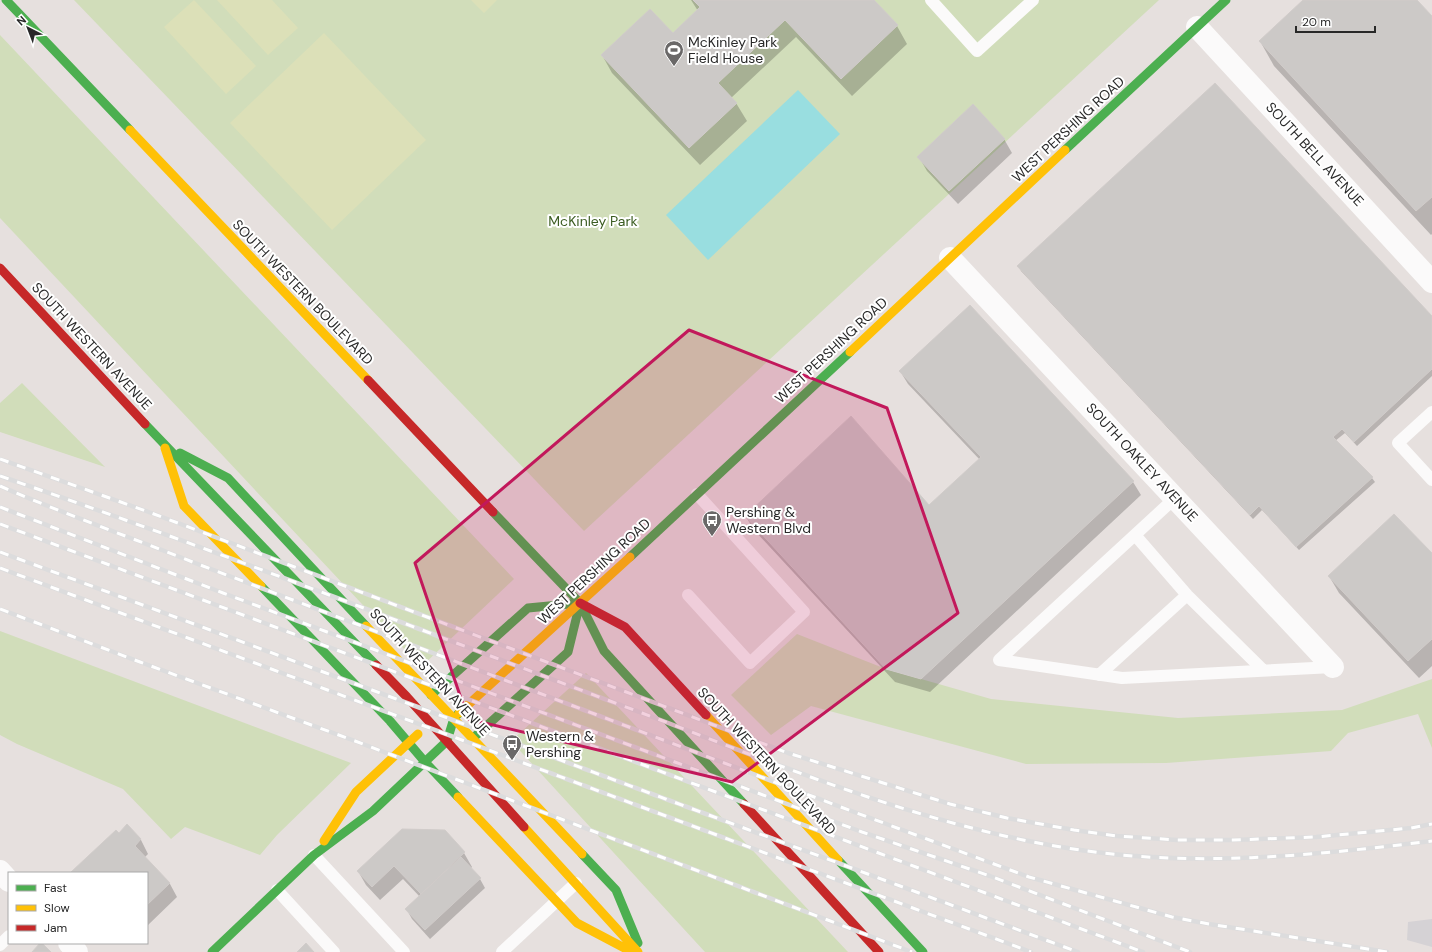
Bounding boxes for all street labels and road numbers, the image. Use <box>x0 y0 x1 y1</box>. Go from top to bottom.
street label: WEST PERSHING ROAD <box>1008 72 1128 186</box>
street label: SOUTH BELL AVENUE <box>1262 98 1368 210</box>
street label: SOUTH WESTERN BOULEVARD <box>229 216 377 368</box>
street label: SOUTH WESTERN AVENUE <box>28 278 156 414</box>
street label: WEST PERSHING ROAD <box>771 293 891 407</box>
street label: SOUTH OAKLEY AVENUE <box>1082 399 1202 525</box>
street label: WEST PERSHING ROAD <box>534 514 654 628</box>
street label: SOUTH WESTERN AVENUE <box>366 604 494 740</box>
street label: SOUTH WESTERN BOULEVARD <box>694 684 840 838</box>

